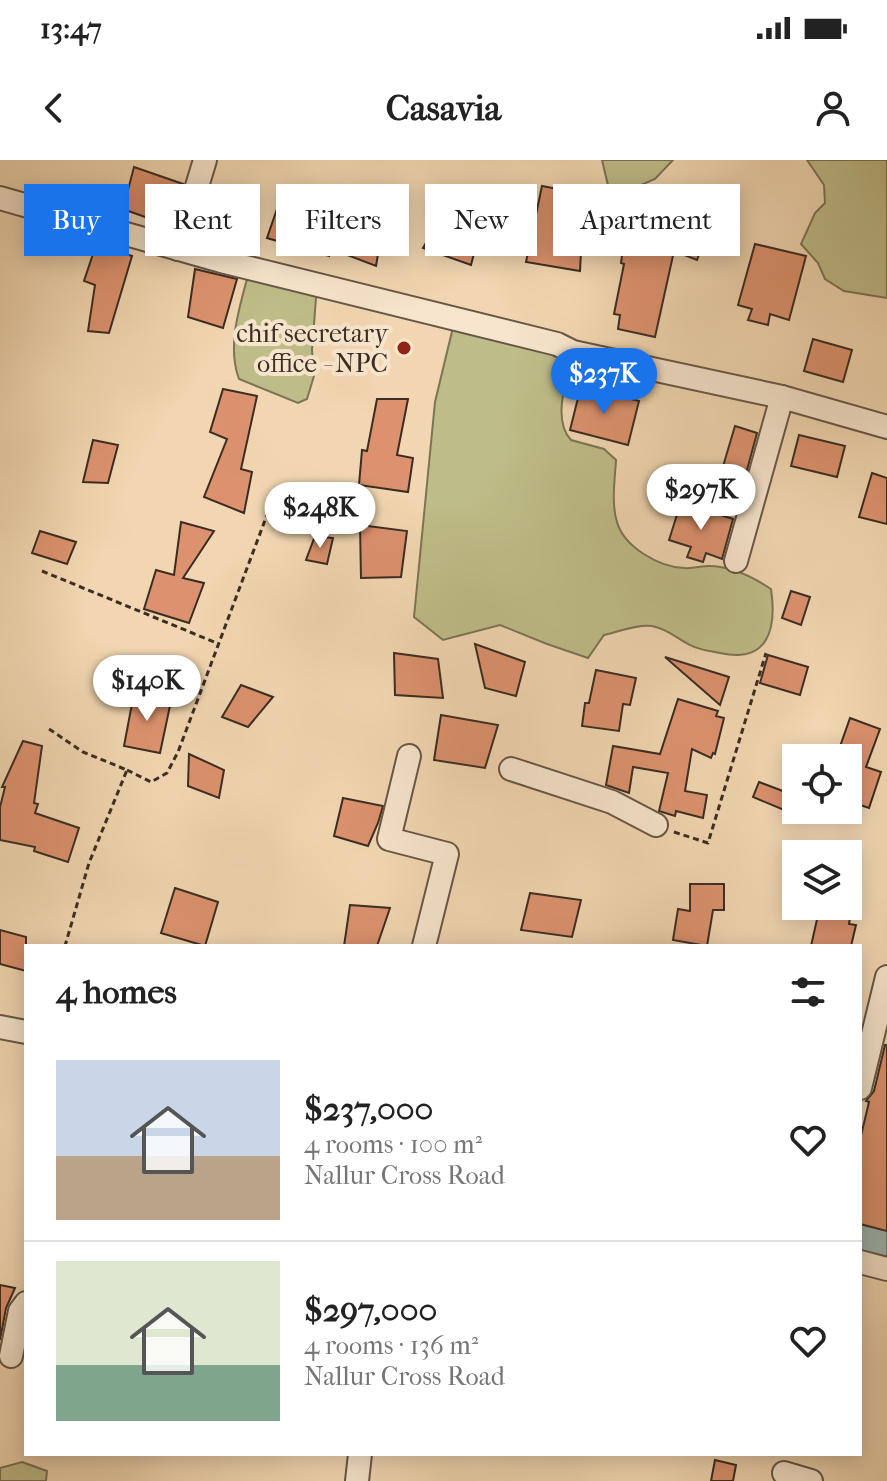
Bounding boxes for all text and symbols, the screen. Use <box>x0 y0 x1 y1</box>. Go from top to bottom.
text: 13:47 <box>40 11 102 46</box>
icon: back <box>32 86 76 130</box>
icon: person <box>811 86 855 130</box>
text: Casavia <box>386 87 501 129</box>
chip: Buy <box>24 184 129 256</box>
chip: Rent <box>145 184 260 256</box>
chip: Filters <box>276 184 409 256</box>
chip: New <box>425 184 537 256</box>
chip: Apartment <box>553 184 740 256</box>
place label: chif secretary office - NPC <box>236 318 389 379</box>
marker: chif secretary office - NPC <box>395 339 413 357</box>
pin: $237K <box>548 348 660 416</box>
text: $237K <box>569 358 639 389</box>
pin: $297K <box>645 464 757 532</box>
text: $297K <box>665 474 737 505</box>
pin: $248K <box>264 482 376 550</box>
text: $248K <box>283 492 358 523</box>
pin: $140K <box>91 655 203 723</box>
text: $140K <box>111 665 183 696</box>
map controls <box>782 744 862 920</box>
button: locate <box>782 744 862 824</box>
button: layers <box>782 840 862 920</box>
icon: filters <box>786 970 830 1014</box>
text: 4 homes <box>56 972 177 1012</box>
text: $237,000 <box>304 1089 433 1129</box>
icon: home <box>120 1092 216 1188</box>
icon: heart <box>786 1118 830 1162</box>
text: 4 rooms · 100 m² <box>304 1129 482 1160</box>
text: Nallur Cross Road <box>304 1160 505 1191</box>
text: $297,000 <box>304 1290 437 1330</box>
icon: home <box>120 1293 216 1389</box>
icon: heart <box>786 1319 830 1363</box>
text: 4 rooms · 136 m² <box>304 1330 478 1361</box>
text: Nallur Cross Road <box>304 1361 505 1392</box>

